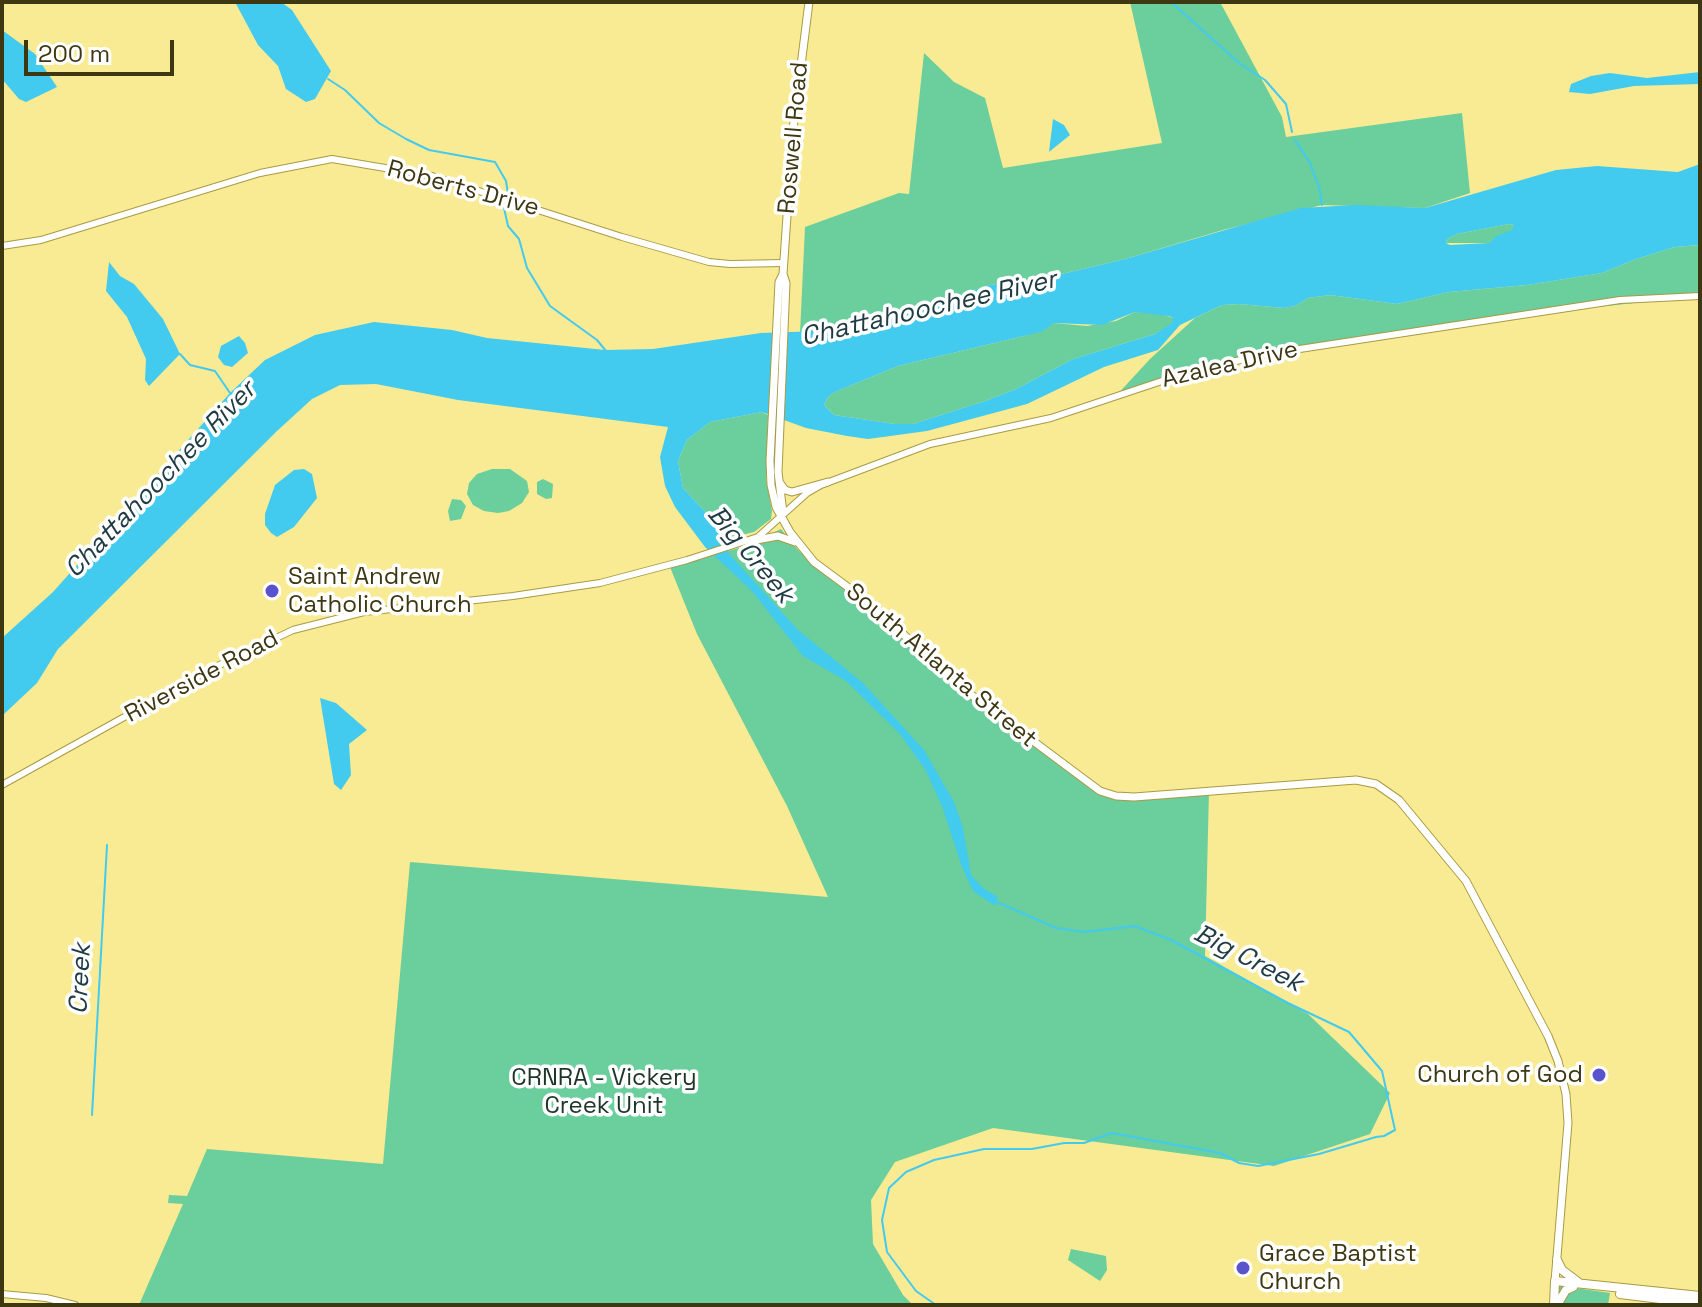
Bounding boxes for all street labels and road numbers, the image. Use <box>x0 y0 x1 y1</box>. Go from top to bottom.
street label: Roswell Road <box>773 61 815 215</box>
street label: Roberts Drive <box>384 155 542 223</box>
street label: Azalea Drive <box>1159 335 1301 395</box>
street label: South Atlanta Street <box>840 578 1042 754</box>
street label: Riverside Road <box>120 624 284 730</box>

